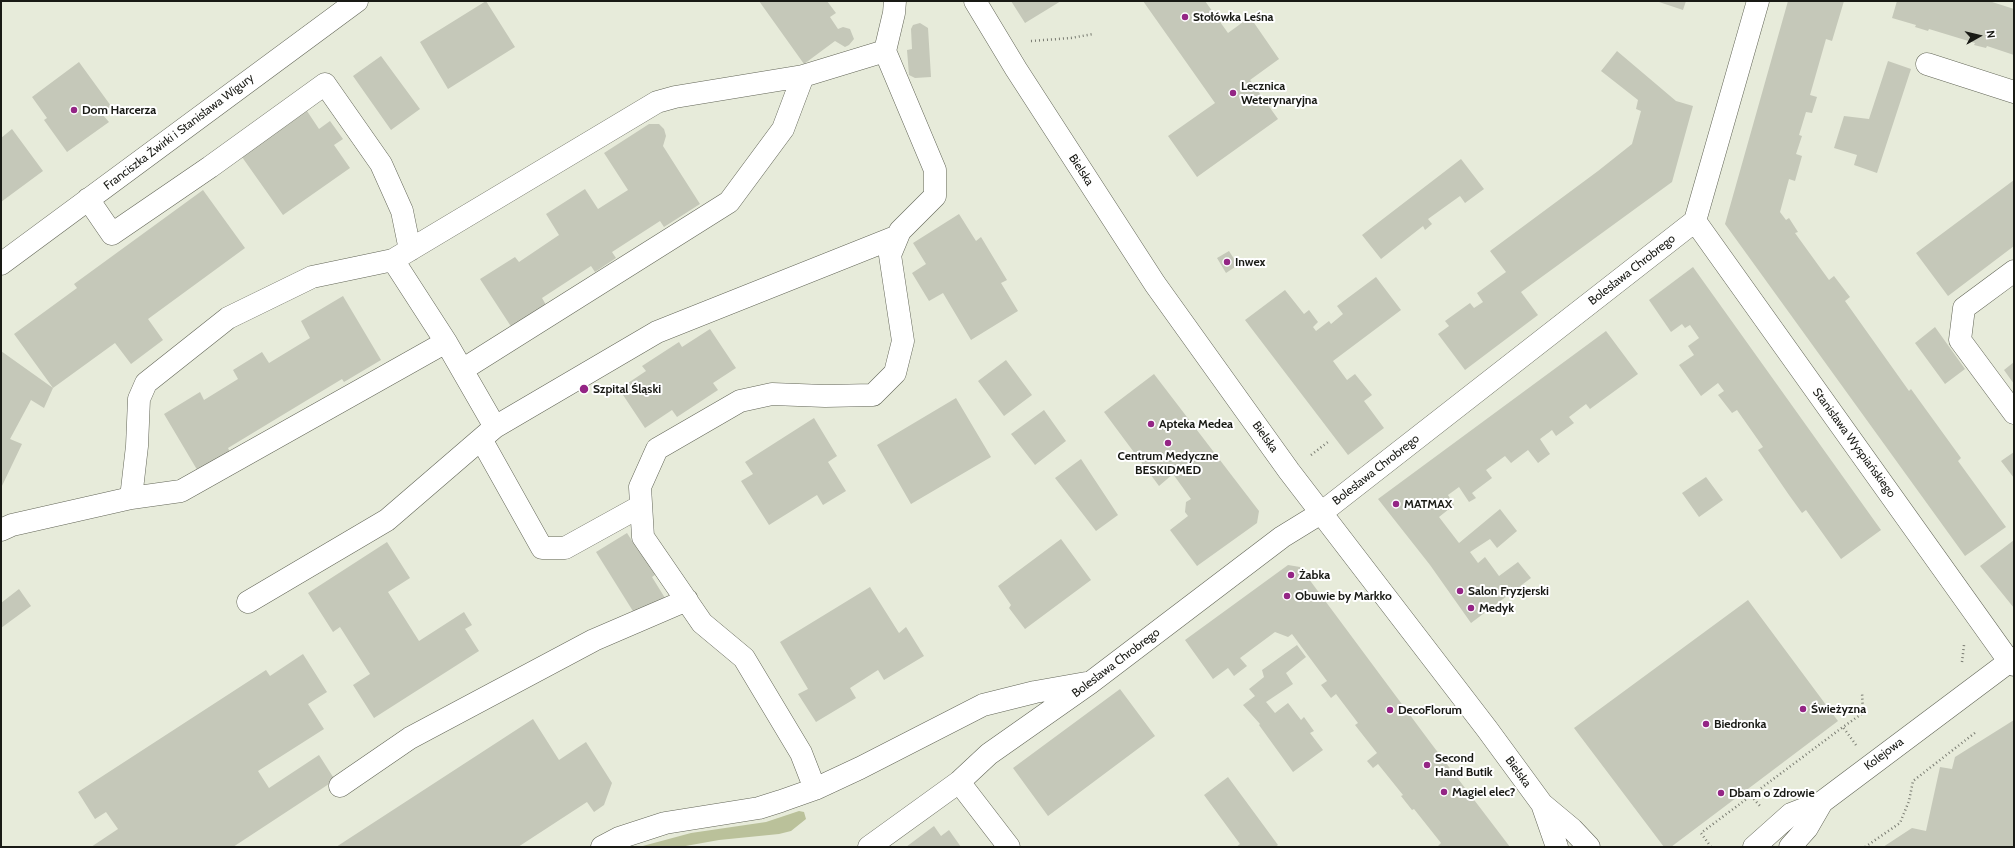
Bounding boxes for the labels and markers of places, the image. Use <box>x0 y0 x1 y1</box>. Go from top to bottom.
place label: Stołówka Leśna <box>1193 10 1274 24</box>
marker: Stołówka Leśna <box>1180 12 1190 22</box>
place label: Lecznica Weterynaryjna <box>1241 79 1317 107</box>
marker: Lecznica Weterynaryjna <box>1228 88 1238 98</box>
place label: Dom Harcerza <box>82 103 156 117</box>
marker: Dom Harcerza <box>69 105 79 115</box>
place label: Inwex <box>1235 255 1265 269</box>
marker: Inwex <box>1222 257 1232 267</box>
place label: Szpital Śląski <box>593 382 661 396</box>
marker: Szpital Śląski <box>578 383 590 395</box>
place label: Apteka Medea <box>1159 417 1233 431</box>
marker: Apteka Medea <box>1146 419 1156 429</box>
marker: Centrum Medyczne BESKIDMED <box>1163 438 1173 448</box>
place label: Centrum Medyczne BESKIDMED <box>1118 449 1218 477</box>
place label: MATMAX <box>1404 497 1452 511</box>
marker: MATMAX <box>1391 499 1401 509</box>
place label: Żabka <box>1299 568 1330 582</box>
marker: Żabka <box>1286 570 1296 580</box>
place label: Salon Fryzjerski <box>1468 584 1549 598</box>
marker: Salon Fryzjerski <box>1455 586 1465 596</box>
place label: Obuwie by Markko <box>1295 589 1392 603</box>
marker: Obuwie by Markko <box>1282 591 1292 601</box>
place label: Medyk <box>1479 601 1514 615</box>
marker: Medyk <box>1466 603 1476 613</box>
place label: Świeżyzna <box>1811 702 1866 716</box>
place label: DecoFlorum <box>1398 703 1462 717</box>
marker: Świeżyzna <box>1798 704 1808 714</box>
marker: DecoFlorum <box>1385 705 1395 715</box>
place label: Biedronka <box>1714 717 1766 731</box>
marker: Biedronka <box>1701 719 1711 729</box>
place label: Second Hand Butik <box>1435 751 1493 779</box>
marker: Second Hand Butik <box>1422 760 1432 770</box>
place label: Magiel elec? <box>1452 785 1515 799</box>
place label: Dbam o Zdrowie <box>1729 786 1815 800</box>
marker: Magiel elec? <box>1439 787 1449 797</box>
marker: Dbam o Zdrowie <box>1716 788 1726 798</box>

